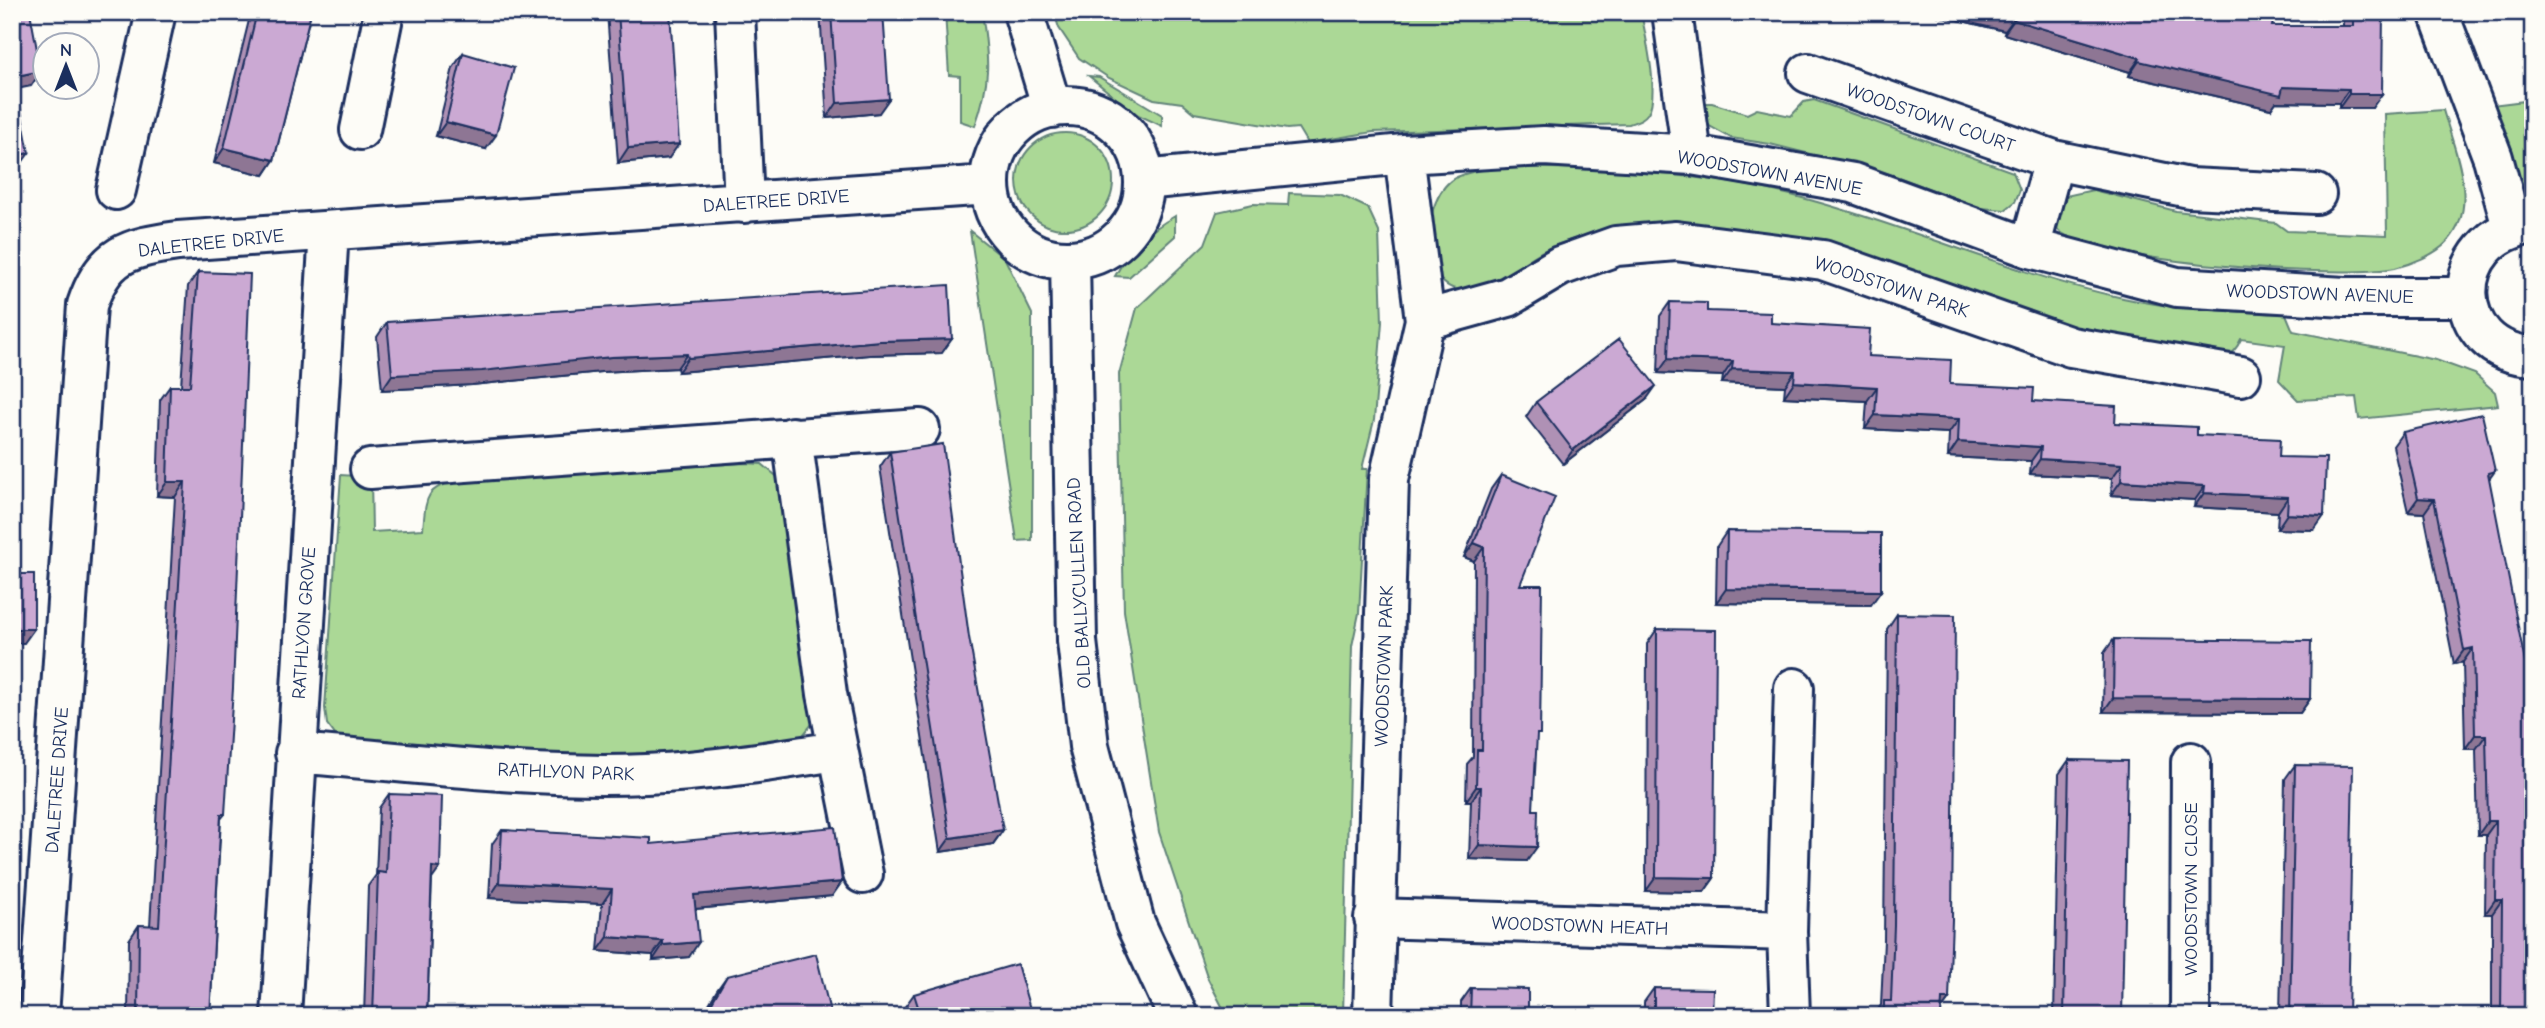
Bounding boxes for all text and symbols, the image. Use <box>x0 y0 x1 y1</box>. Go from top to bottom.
north arrow <box>32 32 102 102</box>
text: N <box>60 39 72 61</box>
street label: WOODSTOWN COURT <box>1843 79 2018 157</box>
street label: WOODSTOWN AVENUE <box>1676 146 1864 200</box>
street label: DALETREE DRIVE <box>702 185 850 217</box>
street label: DALETREE DRIVE <box>137 224 285 262</box>
street label: WOODSTOWN PARK <box>1812 252 1972 322</box>
street label: WOODSTOWN AVENUE <box>2226 280 2414 308</box>
street label: OLD BALLYCULLEN ROAD <box>1062 477 1096 689</box>
street label: RATHLYON GROVE <box>288 546 320 700</box>
street label: WOODSTOWN PARK <box>1370 585 1398 747</box>
street label: DALETREE DRIVE <box>41 706 73 854</box>
street label: RATHLYON PARK <box>497 759 635 785</box>
street label: WOODSTOWN CLOSE <box>2180 802 2202 976</box>
street label: WOODSTOWN HEATH <box>1491 912 1669 940</box>

